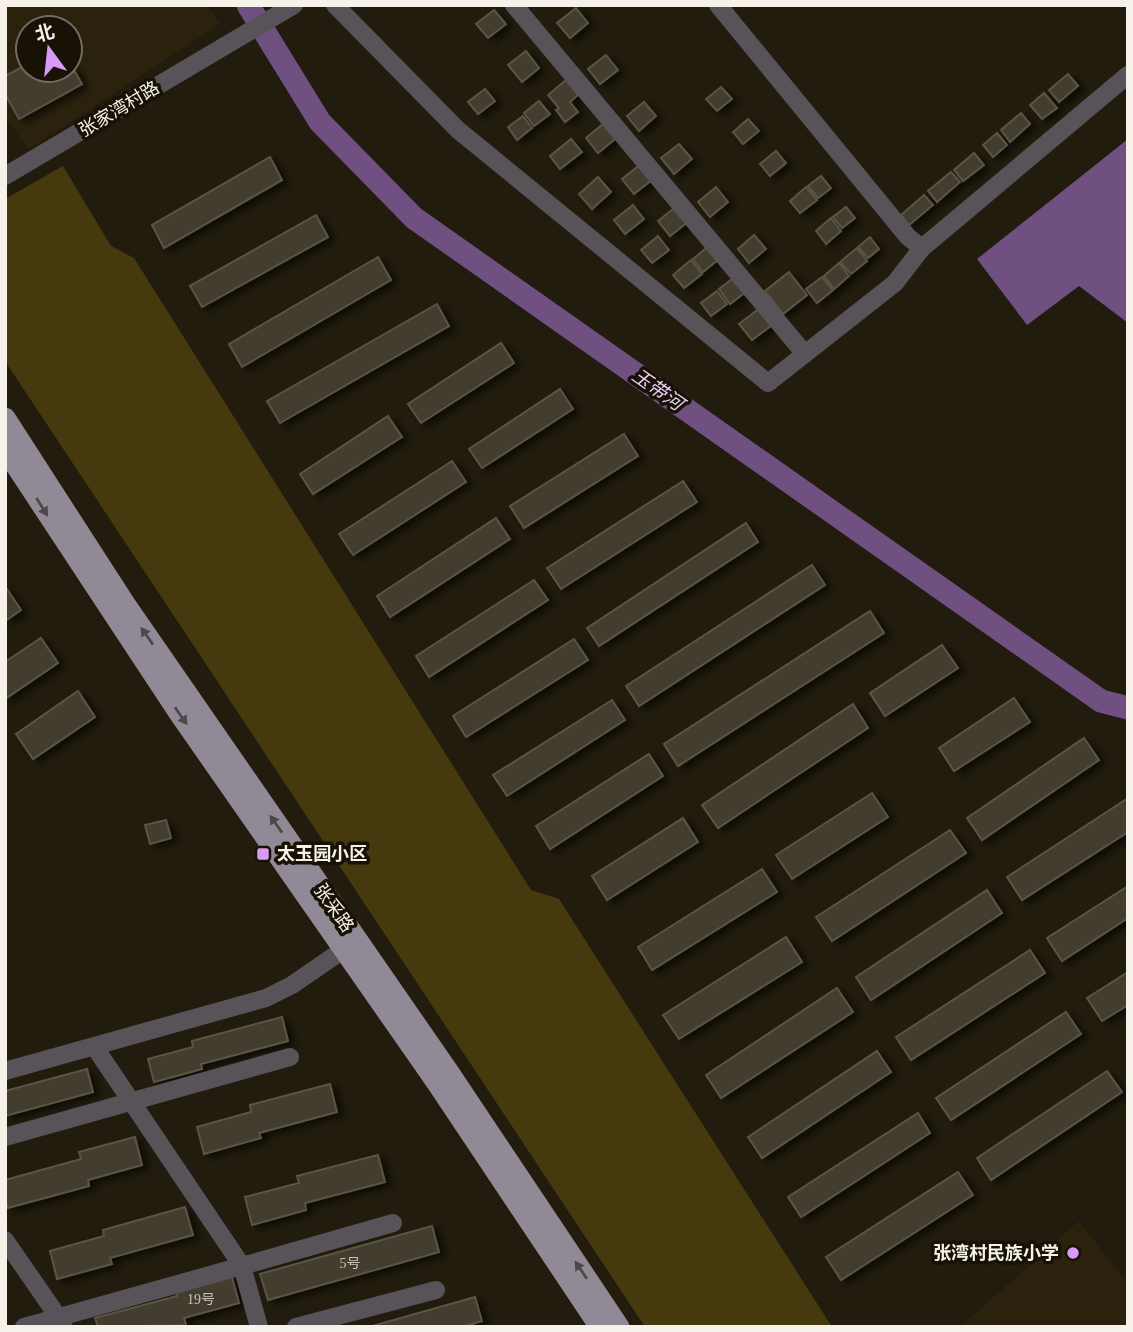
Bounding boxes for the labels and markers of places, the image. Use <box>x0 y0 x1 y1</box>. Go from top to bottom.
place label: 太玉园小区 <box>277 844 367 864</box>
marker: 太玉园小区 <box>255 846 271 862</box>
place label: 张湾村民族小学 <box>933 1243 1059 1263</box>
marker: 张湾村民族小学 <box>1065 1245 1081 1261</box>

